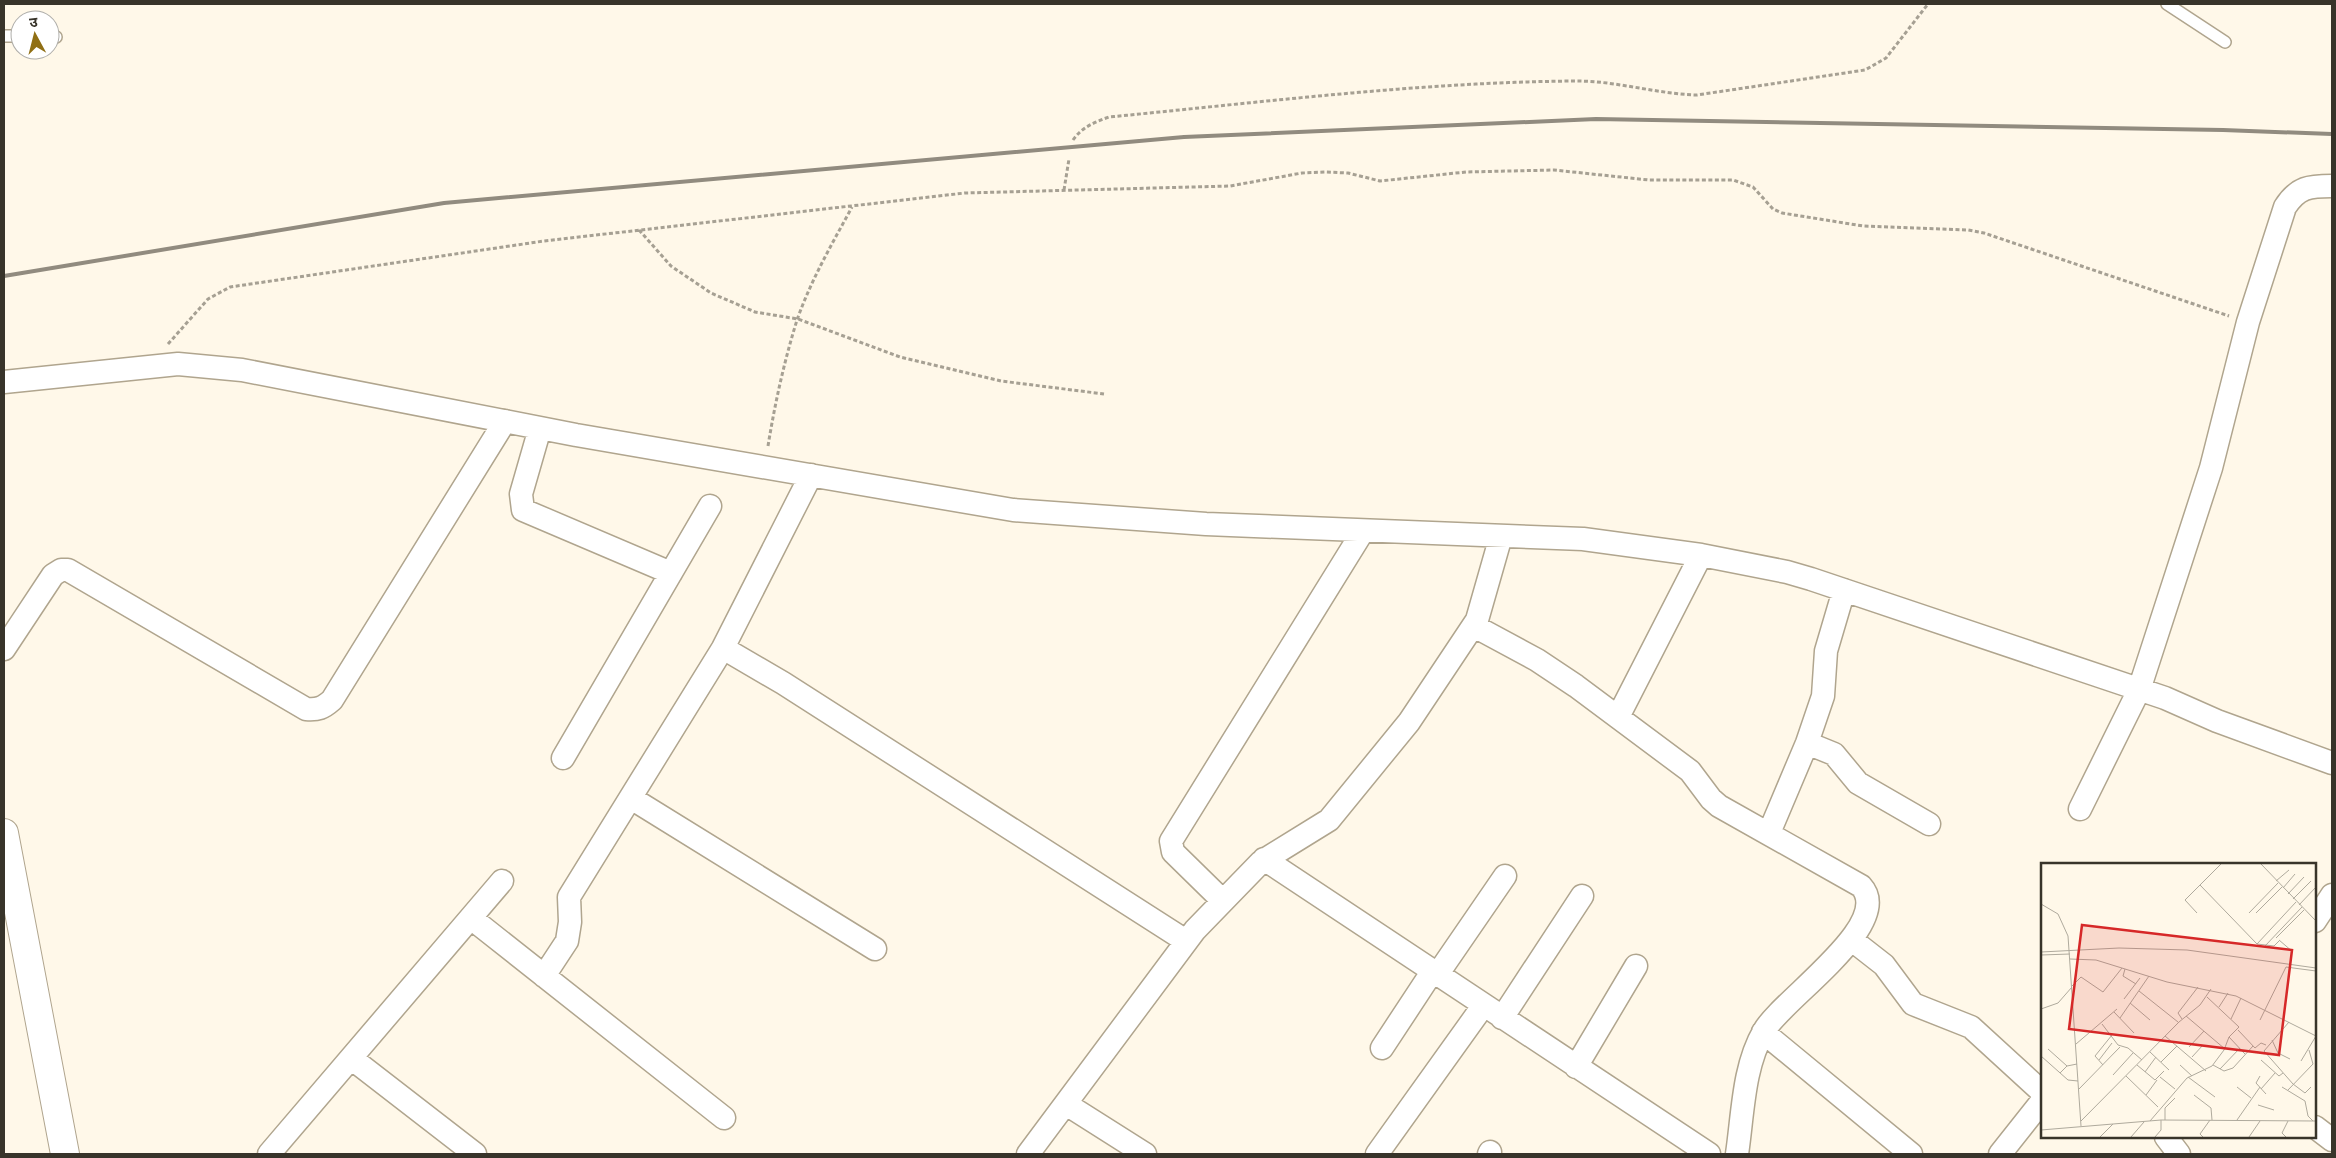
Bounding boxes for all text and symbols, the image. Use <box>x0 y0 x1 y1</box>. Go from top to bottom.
north arrow <box>10 10 60 60</box>
text: उ <box>28 15 39 33</box>
inset map <box>2041 863 2316 1138</box>

